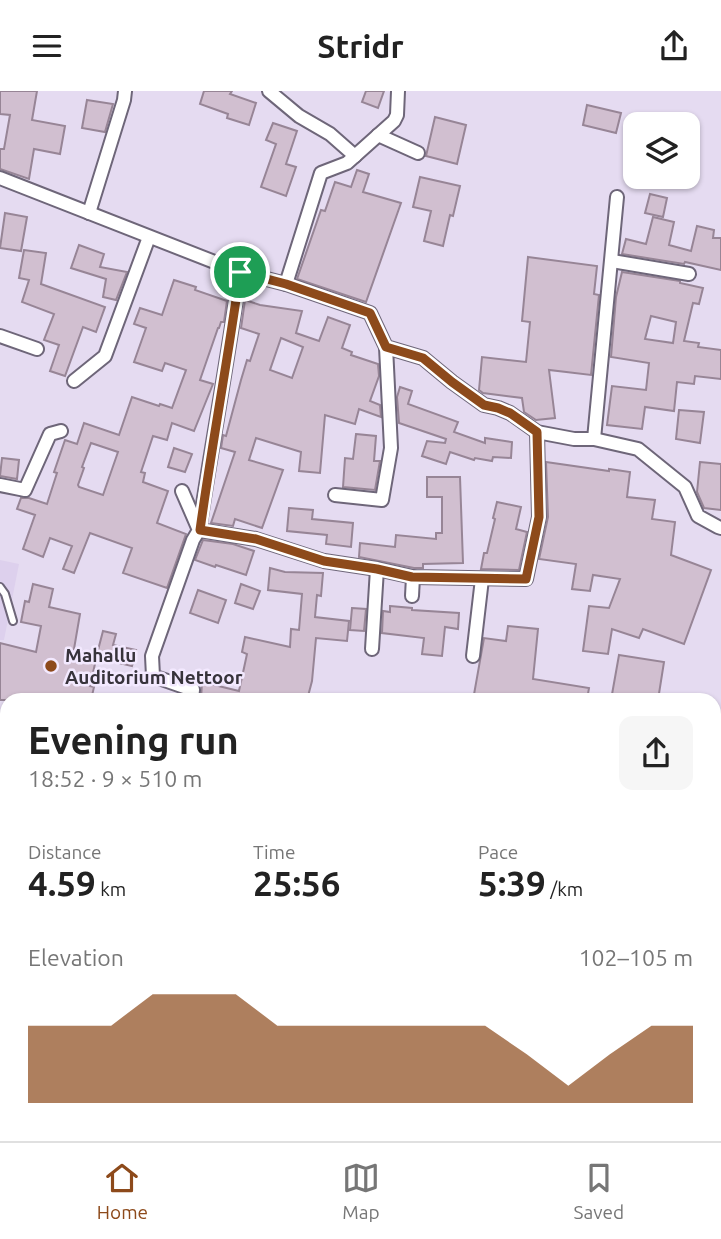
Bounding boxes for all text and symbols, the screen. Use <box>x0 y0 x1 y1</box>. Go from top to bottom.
icon: menu <box>28 27 66 65</box>
icon: share <box>655 27 693 65</box>
text: Stridr <box>317 28 404 64</box>
map controls <box>623 112 700 189</box>
button: layers <box>623 112 700 189</box>
pin <box>210 242 270 302</box>
icon: arrive <box>221 253 259 291</box>
place label: Mahallu Auditorium Nettoor <box>65 644 243 688</box>
marker: Mahallu Auditorium Nettoor <box>43 658 59 674</box>
button: share <box>619 716 693 790</box>
text: Evening run <box>28 719 239 761</box>
text: 18:52 · 9 × 510 m <box>28 766 202 791</box>
text: Distance <box>28 841 102 863</box>
text: Time <box>253 841 295 863</box>
text: Pace <box>478 841 518 863</box>
text: 4.59 <box>28 863 96 903</box>
text: 25:56 <box>253 863 341 903</box>
text: 5:39 <box>478 863 546 903</box>
text: km <box>96 878 126 900</box>
text: /km <box>546 878 583 900</box>
text: Elevation <box>28 945 124 970</box>
text: 102–105 m <box>579 945 693 970</box>
tab: Home <box>97 1159 148 1223</box>
tab: Map <box>342 1159 380 1223</box>
tab: Saved <box>574 1159 624 1223</box>

